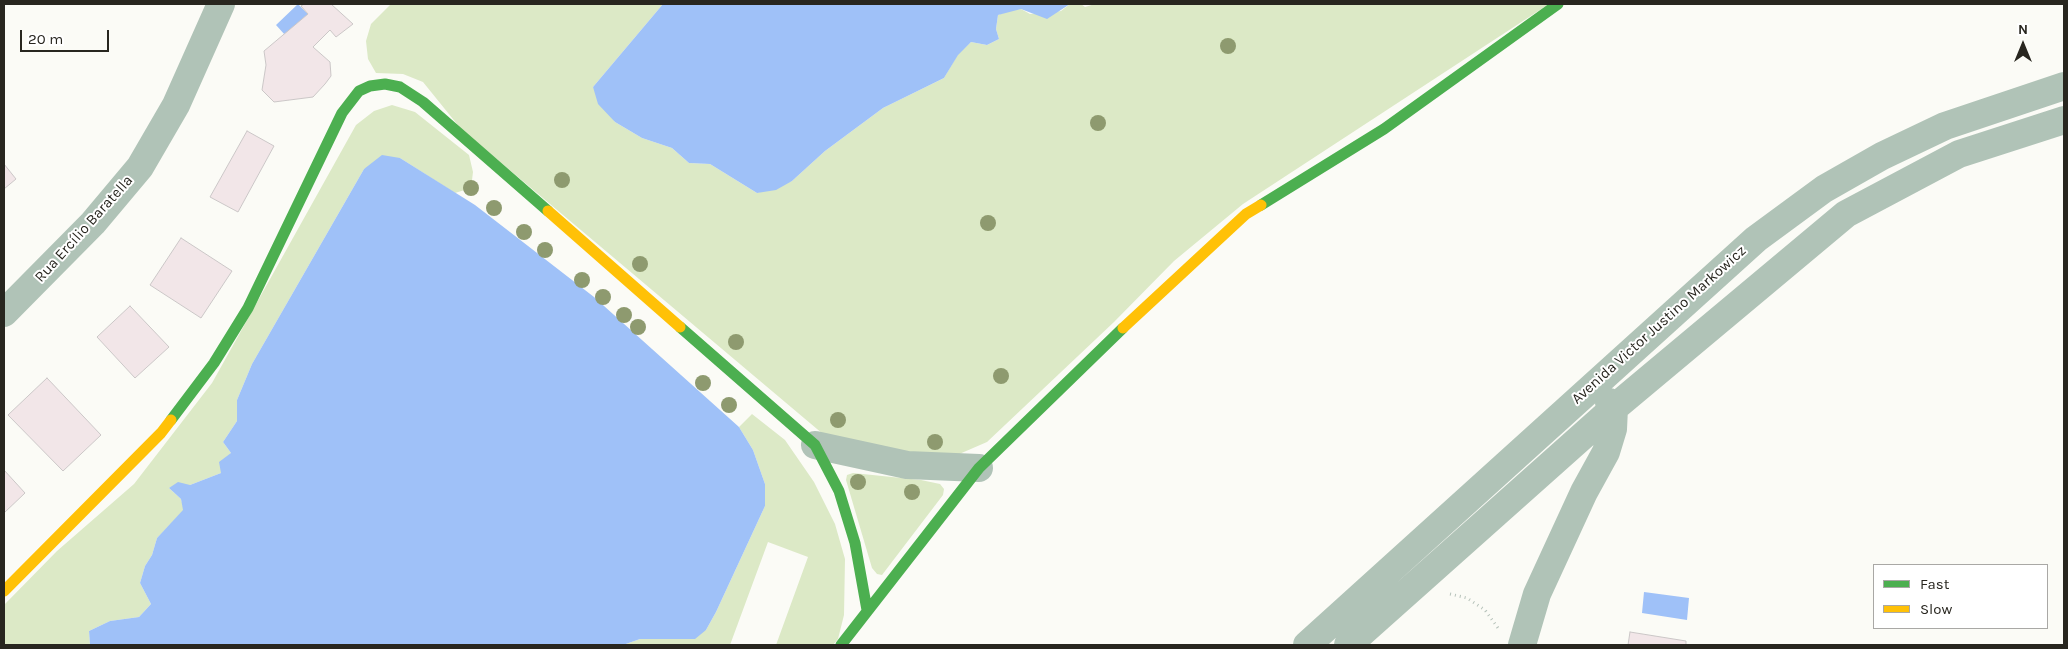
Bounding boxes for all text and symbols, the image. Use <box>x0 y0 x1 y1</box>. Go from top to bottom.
scale bar <box>22 20 111 52</box>
north arrow <box>1998 20 2048 70</box>
text: N <box>2018 21 2028 38</box>
text: 20 m <box>28 30 63 48</box>
street label: Rua Ercílio Baratella <box>31 172 137 286</box>
street label: Avenida Victor Justino Markowicz <box>1568 242 1750 408</box>
legend <box>1873 564 2048 629</box>
text: Fast <box>1920 575 1949 593</box>
text: Slow <box>1920 600 1952 618</box>

